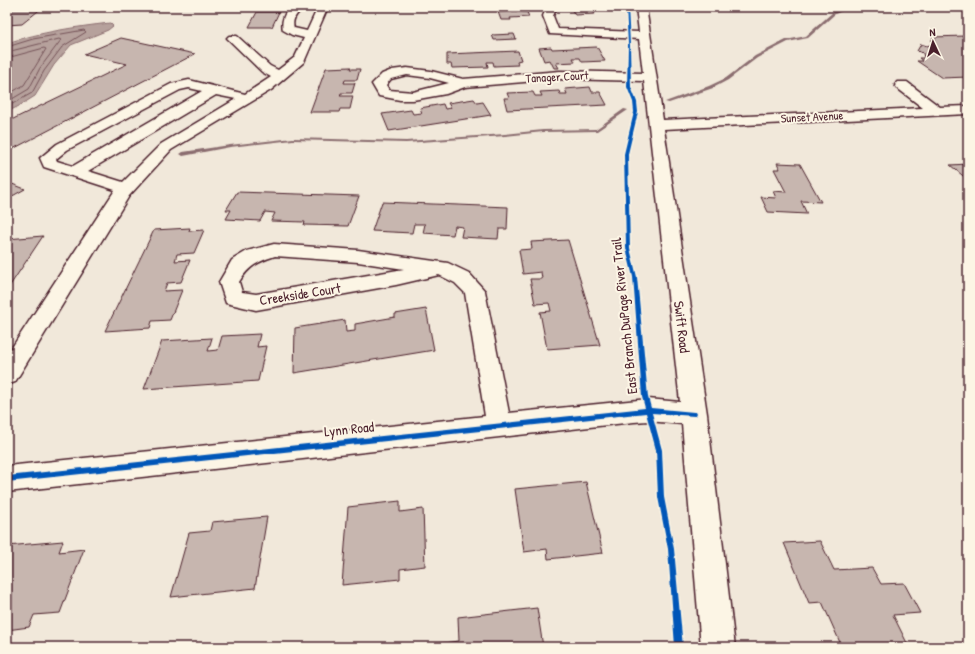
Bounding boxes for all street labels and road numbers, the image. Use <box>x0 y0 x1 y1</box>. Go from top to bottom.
street label: Tanager Court <box>525 66 590 87</box>
street label: Sunset Avenue <box>780 106 844 127</box>
street label: East Branch DuPage River Trail <box>606 237 642 395</box>
street label: Creekside Court <box>258 278 342 309</box>
street label: Swift Road <box>670 300 695 354</box>
street label: Lynn Road <box>323 416 375 442</box>

